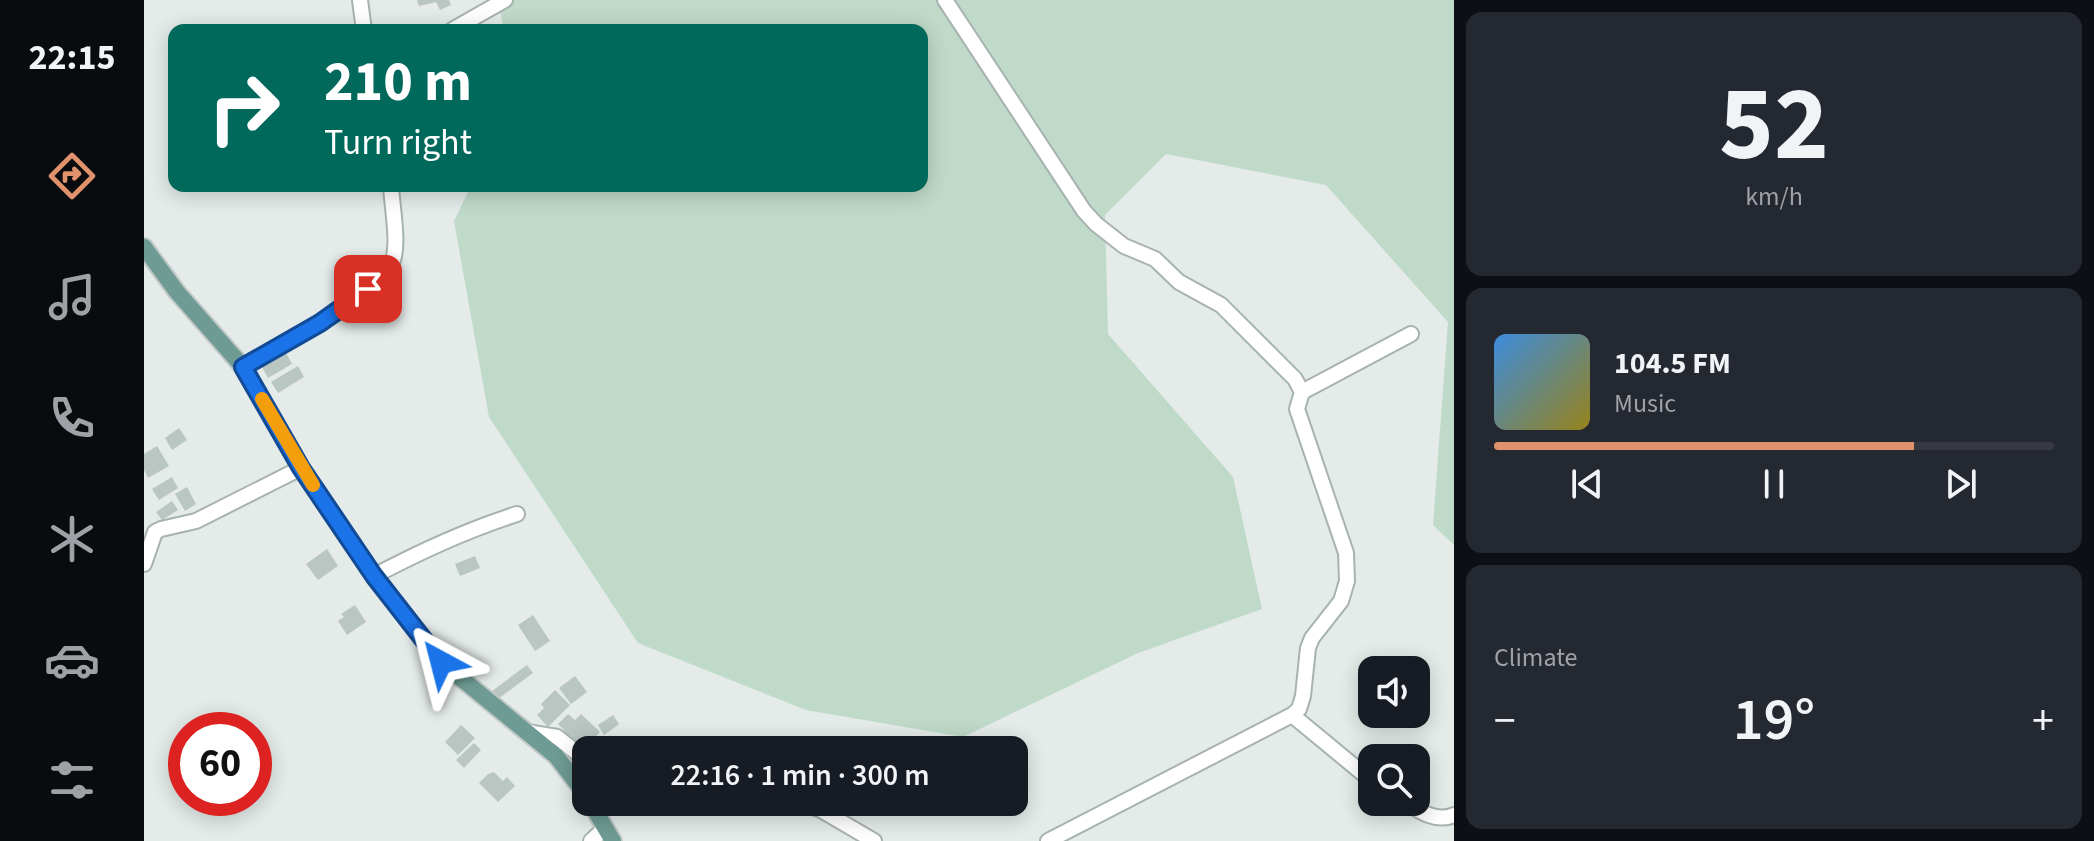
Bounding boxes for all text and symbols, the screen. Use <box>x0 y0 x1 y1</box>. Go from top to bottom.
text: 22:15 <box>29 32 115 83</box>
text: 210 m <box>324 43 472 122</box>
text: 52 <box>1719 52 1829 200</box>
icon: right <box>192 56 296 160</box>
text: Turn right <box>324 117 472 168</box>
icon: directions <box>44 148 100 204</box>
text: km/h <box>1745 178 1803 215</box>
pin <box>334 255 402 323</box>
icon: arrive <box>346 267 390 311</box>
icon: music <box>44 269 100 325</box>
text: 104.5 FM <box>1614 342 1731 385</box>
text: Music <box>1614 385 1676 422</box>
icon: phone <box>44 390 100 446</box>
icon: previous <box>1565 462 1609 506</box>
icon: pause <box>1752 462 1796 506</box>
icon: next <box>1939 462 1983 506</box>
icon: climate <box>44 511 100 567</box>
position arrow <box>399 620 483 704</box>
icon: car <box>44 632 100 688</box>
text: Climate <box>1494 639 1578 676</box>
map controls <box>1358 656 1430 816</box>
button: sound <box>1358 656 1430 728</box>
text: 19° <box>1733 678 1815 763</box>
text: − <box>1494 690 1516 753</box>
text: + <box>2032 690 2054 753</box>
speed limit sign: 60 <box>168 712 272 816</box>
button: search <box>1358 744 1430 816</box>
icon: filters <box>44 752 100 808</box>
text: 22:16 · 1 min · 300 m <box>670 754 930 797</box>

